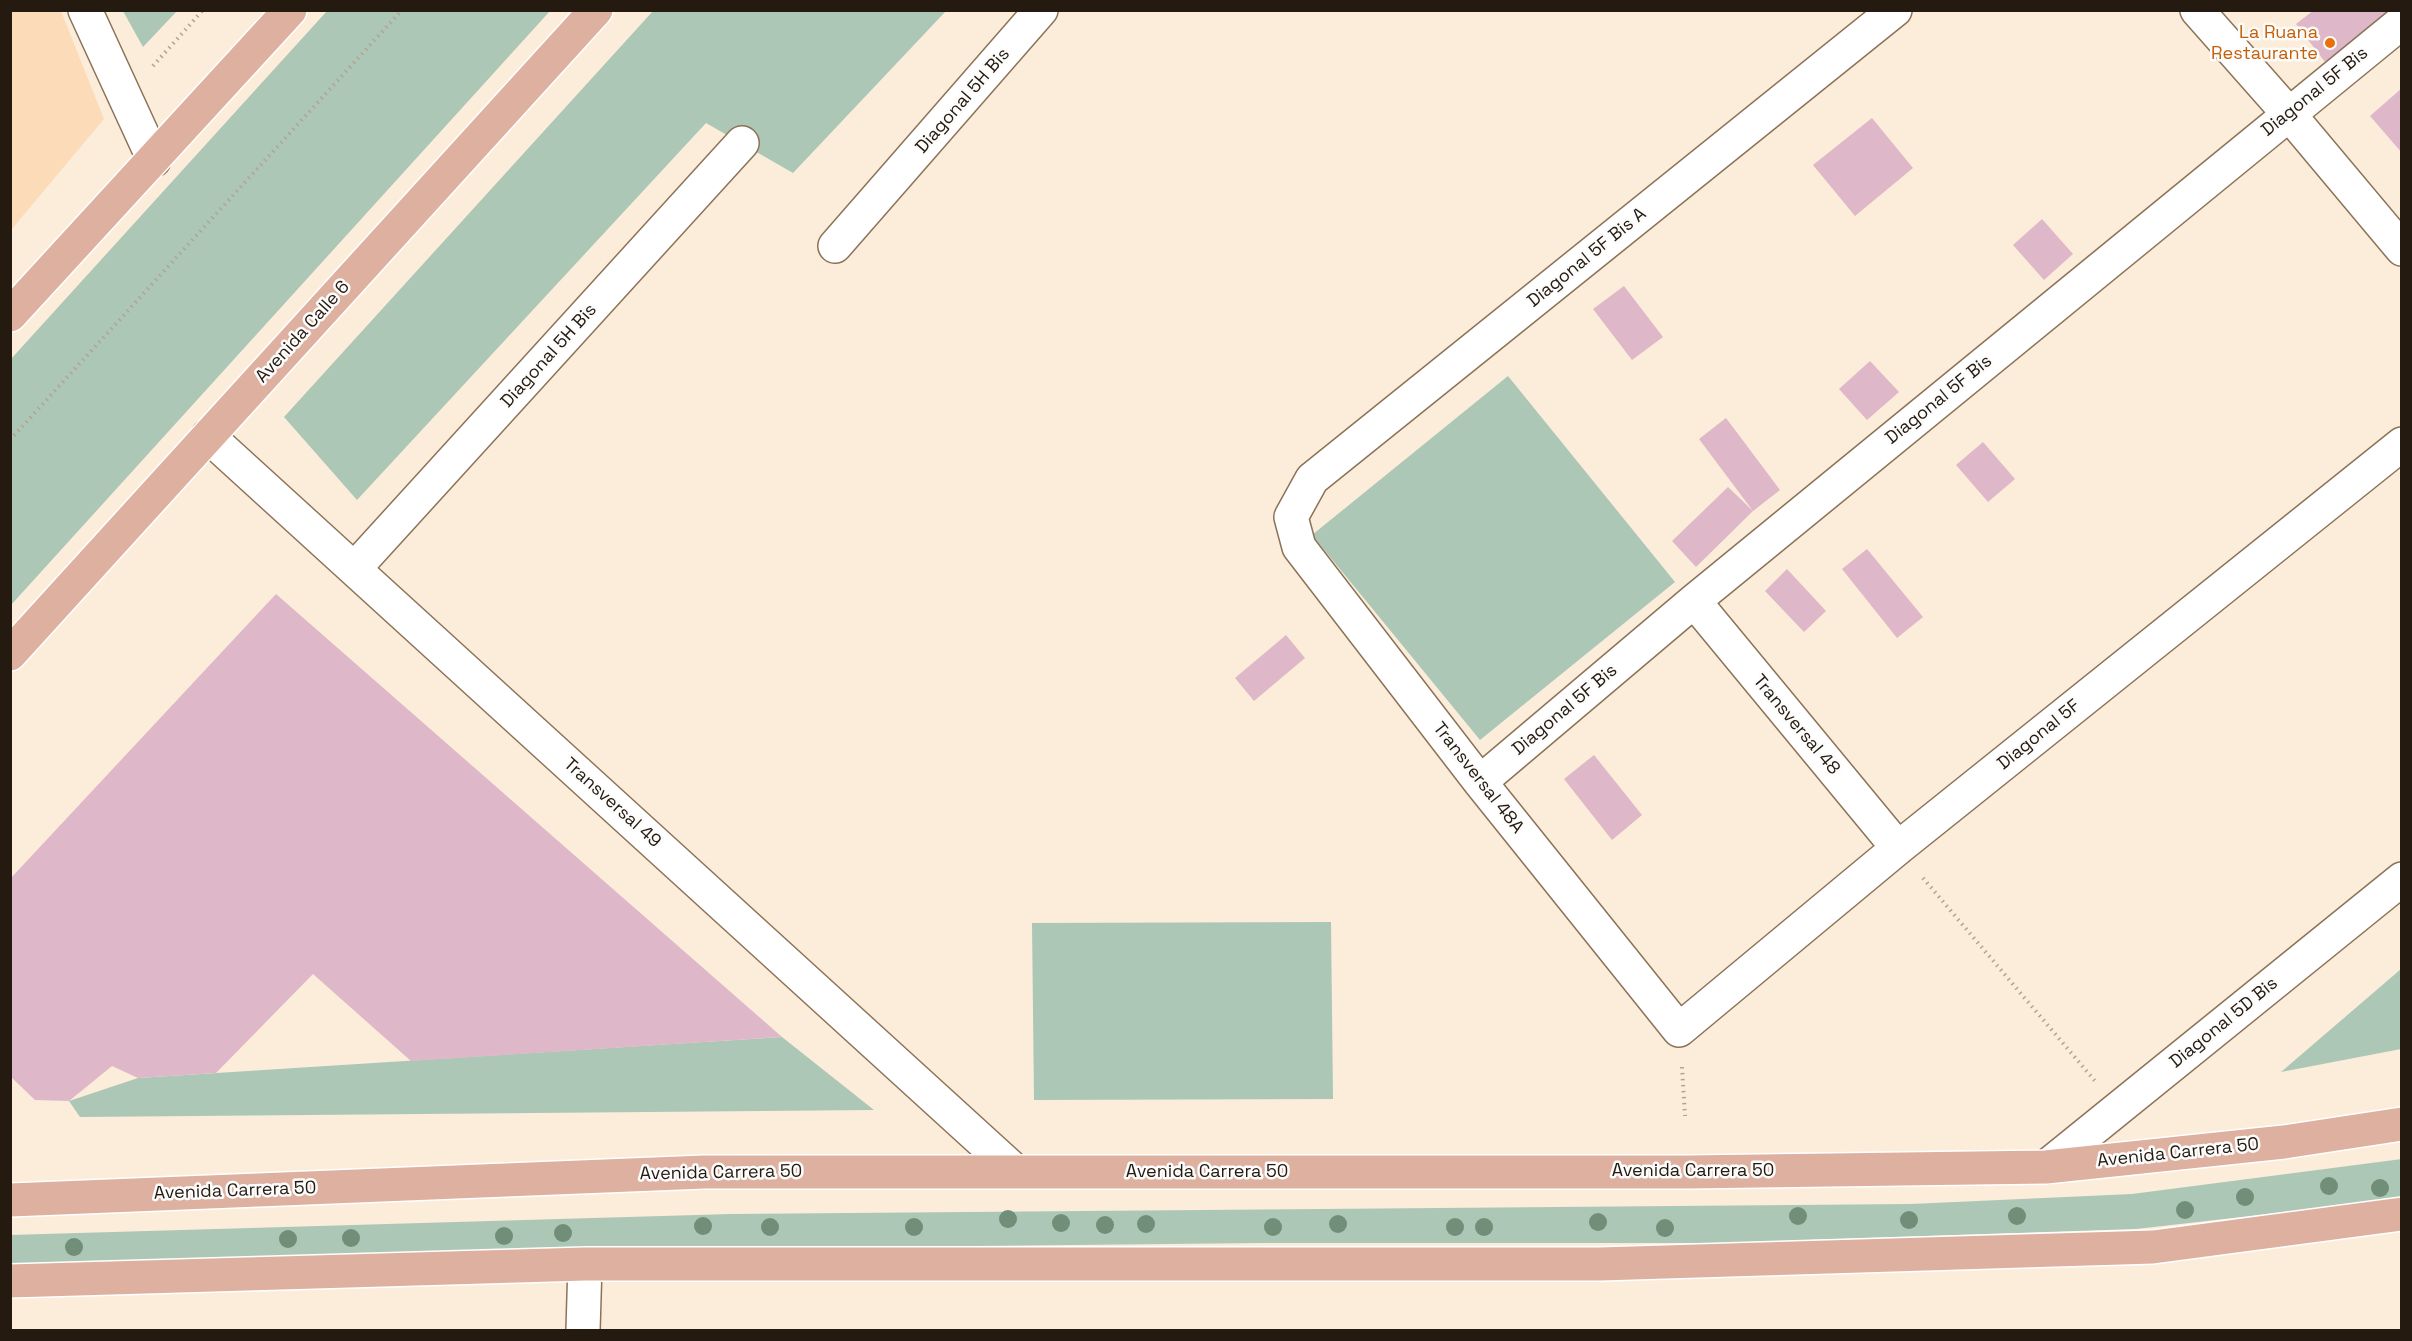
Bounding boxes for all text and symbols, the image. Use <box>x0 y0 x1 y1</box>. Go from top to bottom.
place label: La Ruana Restaurante <box>2211 22 2318 64</box>
marker: La Ruana Restaurante <box>2323 36 2337 50</box>
street label: Diagonal 5F Bis <box>2258 43 2372 141</box>
street label: Diagonal 5H Bis <box>911 44 1015 158</box>
street label: Diagonal 5F Bis A <box>1523 204 1651 312</box>
street label: Avenida Calle 6 <box>251 276 355 388</box>
street label: Diagonal 5H Bis <box>497 300 601 412</box>
street label: Diagonal 5F Bis <box>1882 351 1996 449</box>
street label: Diagonal 5F Bis <box>1508 660 1622 760</box>
street label: Transversal 48 <box>1748 671 1844 779</box>
street label: Diagonal 5F <box>1993 695 2085 775</box>
street label: Transversal 48A <box>1428 718 1528 838</box>
street label: Transversal 49 <box>559 754 665 852</box>
street label: Diagonal 5D Bis <box>2166 973 2282 1073</box>
street label: Avenida Carrera 50 <box>2096 1134 2260 1172</box>
street label: Avenida Carrera 50 <box>1612 1160 1774 1182</box>
street label: Avenida Carrera 50 <box>640 1161 802 1185</box>
street label: Avenida Carrera 50 <box>1126 1161 1288 1183</box>
street label: Avenida Carrera 50 <box>153 1177 317 1205</box>

